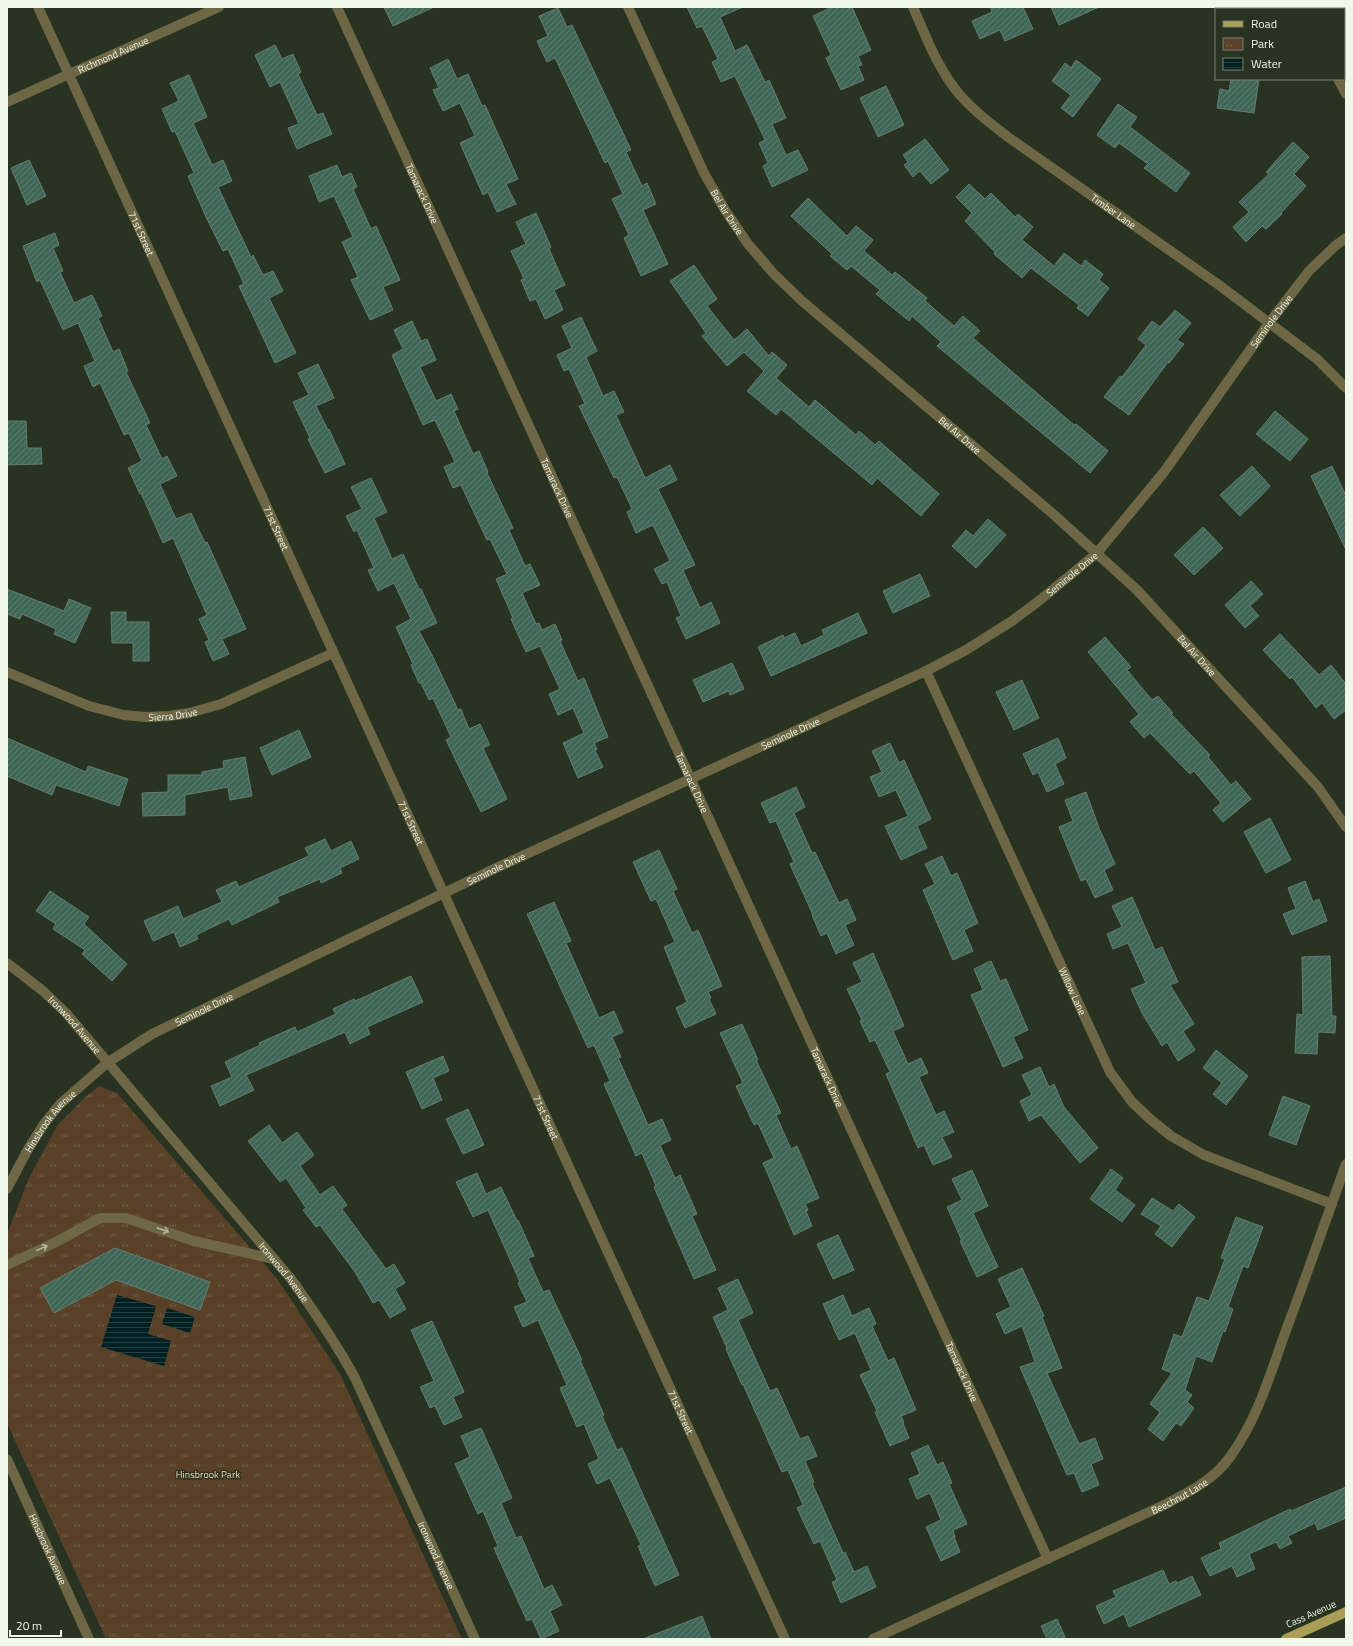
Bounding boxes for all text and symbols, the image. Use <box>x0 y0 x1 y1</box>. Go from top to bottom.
legend <box>1215 8 1345 80</box>
text: Road <box>1251 14 1277 33</box>
street label: Richmond Avenue <box>75 32 151 77</box>
text: Park <box>1251 34 1274 53</box>
text: Water <box>1251 54 1282 73</box>
street label: Tamarack Drive <box>402 161 443 226</box>
street label: Bel Air Drive <box>707 186 747 238</box>
street label: Timber Lane <box>1088 190 1139 232</box>
street label: 71st Street <box>125 209 159 259</box>
street label: Seminole Drive <box>1246 291 1296 351</box>
street label: Bel Air Drive <box>936 413 985 457</box>
street label: Tamarack Drive <box>537 455 578 520</box>
street label: 71st Street <box>260 503 293 553</box>
street label: Seminole Drive <box>1043 548 1101 600</box>
street label: Bel Air Drive <box>1174 631 1220 679</box>
street label: Sierra Drive <box>148 704 199 724</box>
street label: Seminole Drive <box>758 713 822 753</box>
street label: Tamarack Drive <box>672 750 713 815</box>
street label: 71st Street <box>395 798 428 848</box>
street label: Seminole Drive <box>464 848 528 889</box>
street label: Willow Lane <box>1055 965 1090 1017</box>
street label: Seminole Drive <box>172 988 236 1029</box>
street label: Ironwood Avenue <box>45 992 105 1057</box>
street label: Tamarack Drive <box>807 1045 847 1110</box>
street label: Hinsbrook Avenue <box>21 1086 79 1155</box>
street label: 71st Street <box>529 1093 563 1142</box>
one-way arrow <box>156 1227 169 1234</box>
street label: Ironwood Avenue <box>255 1239 313 1305</box>
one-way arrow <box>36 1244 48 1251</box>
street label: Tamarack Drive <box>942 1339 982 1404</box>
street label: 71st Street <box>664 1387 698 1437</box>
park label: Hinsbrook Park <box>176 1467 240 1482</box>
street label: Beechnut Lane <box>1148 1474 1211 1518</box>
street label: Hinsbrook Avenue <box>25 1511 71 1587</box>
street label: Ironwood Avenue <box>414 1519 459 1592</box>
street label: Cass Avenue <box>1284 1596 1338 1632</box>
scale bar <box>10 1612 61 1638</box>
text: 20 m <box>16 1616 42 1635</box>

